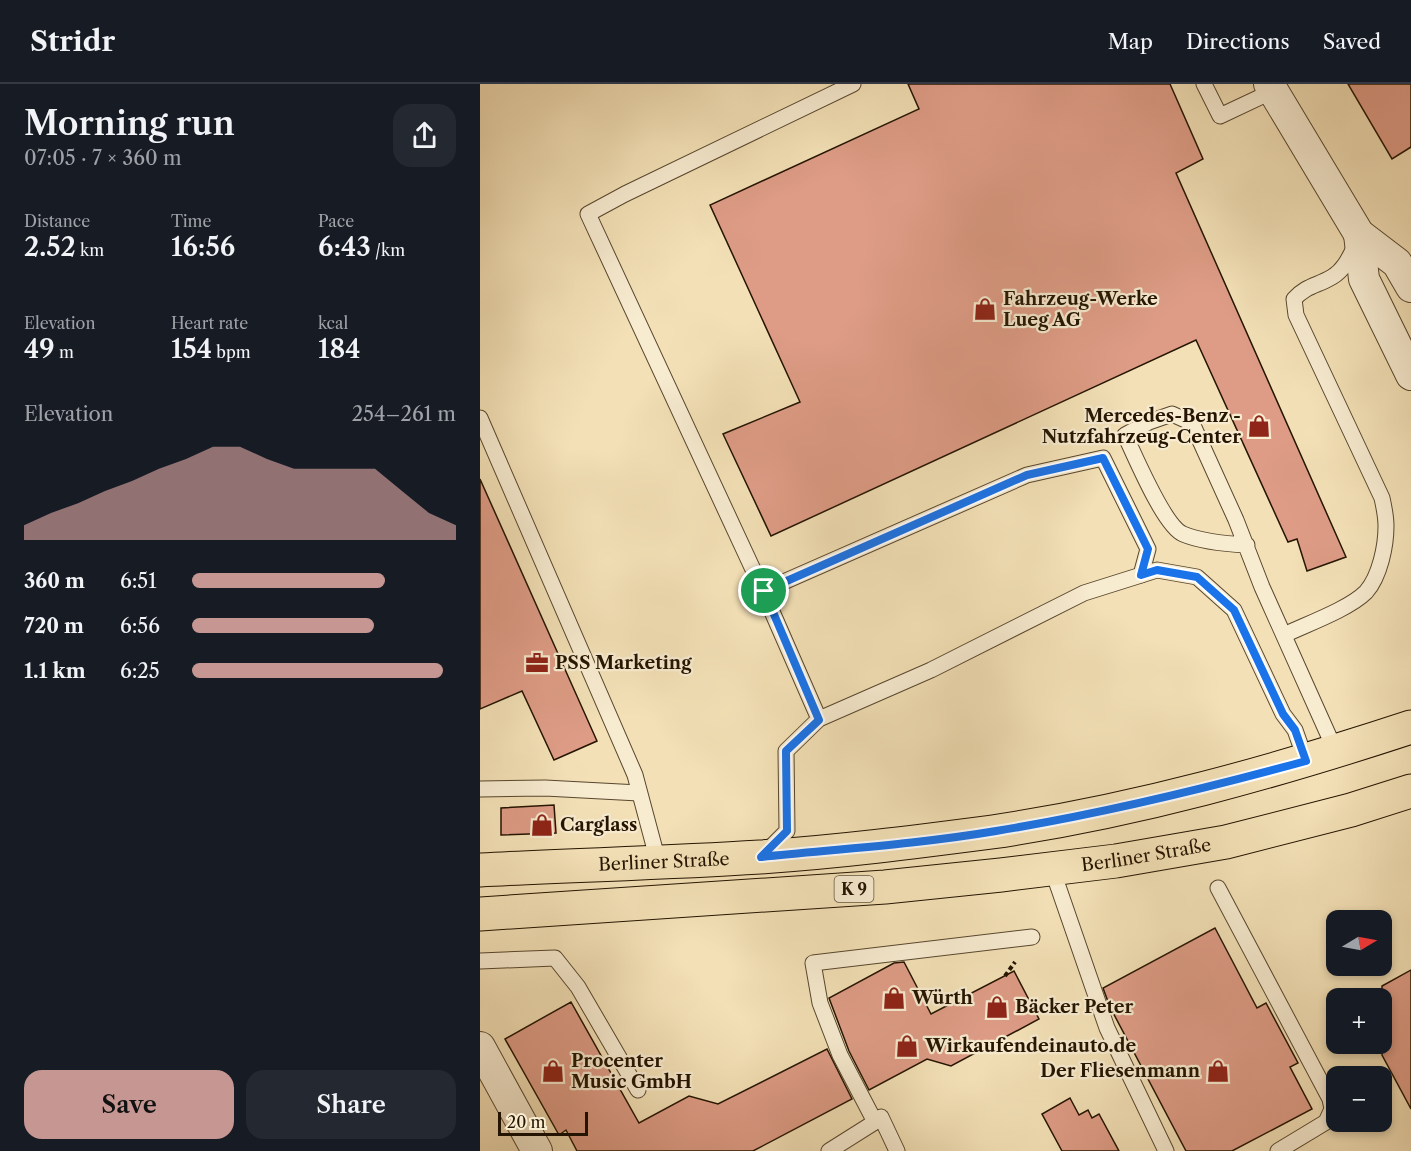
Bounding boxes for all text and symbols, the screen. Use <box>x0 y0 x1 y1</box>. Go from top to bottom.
text: Stridr <box>30 24 115 58</box>
text: Map <box>1108 29 1153 54</box>
text: Directions <box>1186 29 1290 54</box>
text: Saved <box>1323 29 1381 54</box>
text: Morning run <box>24 103 235 144</box>
button: share <box>393 104 456 167</box>
text: 07:05 · 7 × 360 m <box>24 146 182 170</box>
text: Distance <box>24 211 90 231</box>
text: Time <box>171 211 211 231</box>
text: Pace <box>318 211 354 231</box>
text: 2.52 <box>24 231 76 263</box>
text: 16:56 <box>171 231 235 263</box>
text: 6:43 <box>318 231 371 263</box>
text: km <box>76 240 104 260</box>
text: /km <box>371 240 405 260</box>
place label: Fahrzeug-Werke Lueg AG <box>1003 288 1158 331</box>
shop icon: Fahrzeug-Werke Lueg AG <box>972 296 998 322</box>
text: Elevation <box>24 313 95 333</box>
text: Heart rate <box>171 313 248 333</box>
text: kcal <box>318 313 348 333</box>
text: 49 <box>24 333 55 365</box>
text: 154 <box>171 333 212 365</box>
text: 184 <box>318 333 361 365</box>
text: m <box>55 342 74 362</box>
text: bpm <box>212 342 251 362</box>
text: Elevation <box>24 402 113 426</box>
text: 254–261 m <box>352 402 456 426</box>
place label: Mercedes-Benz - Nutzfahrzeug-Center <box>1042 405 1241 448</box>
shop icon: Mercedes-Benz - Nutzfahrzeug-Center <box>1246 413 1272 439</box>
pin <box>738 565 789 616</box>
text: 360 m <box>24 569 85 593</box>
text: 6:51 <box>120 569 157 593</box>
icon: arrive <box>747 574 780 607</box>
text: 720 m <box>24 614 84 638</box>
text: 6:56 <box>120 614 160 638</box>
office icon: PSS Marketing <box>524 650 550 676</box>
place label: PSS Marketing <box>555 652 692 674</box>
text: 1.1 km <box>24 659 86 683</box>
text: 6:25 <box>120 659 160 683</box>
shop icon: Carglass <box>529 812 555 838</box>
place label: Carglass <box>560 814 637 836</box>
street label: Berliner Straße <box>1080 834 1213 876</box>
street label: Berliner Straße <box>598 848 730 876</box>
road number: K 9 <box>834 876 874 902</box>
north arrow <box>1326 910 1392 976</box>
map controls <box>1326 910 1392 1132</box>
shop icon: Würth <box>881 985 907 1011</box>
place label: Würth <box>911 987 973 1009</box>
button: + <box>1326 988 1392 1054</box>
shop icon: Bäcker Peter <box>984 994 1010 1020</box>
place label: Bäcker Peter <box>1015 996 1134 1018</box>
shop icon: Wirkaufendeinauto.de <box>894 1033 920 1059</box>
place label: Wirkaufendeinauto.de <box>924 1035 1137 1057</box>
place label: Procenter Music GmbH <box>571 1050 692 1093</box>
shop icon: Procenter Music GmbH <box>540 1058 566 1084</box>
shop icon: Der Fliesenmann <box>1205 1058 1231 1084</box>
place label: Der Fliesenmann <box>1040 1060 1201 1082</box>
button: − <box>1326 1066 1392 1132</box>
button: Save <box>24 1070 234 1139</box>
button: Share <box>246 1070 456 1139</box>
scale bar <box>498 1109 588 1136</box>
text: 20 m <box>507 1112 546 1132</box>

